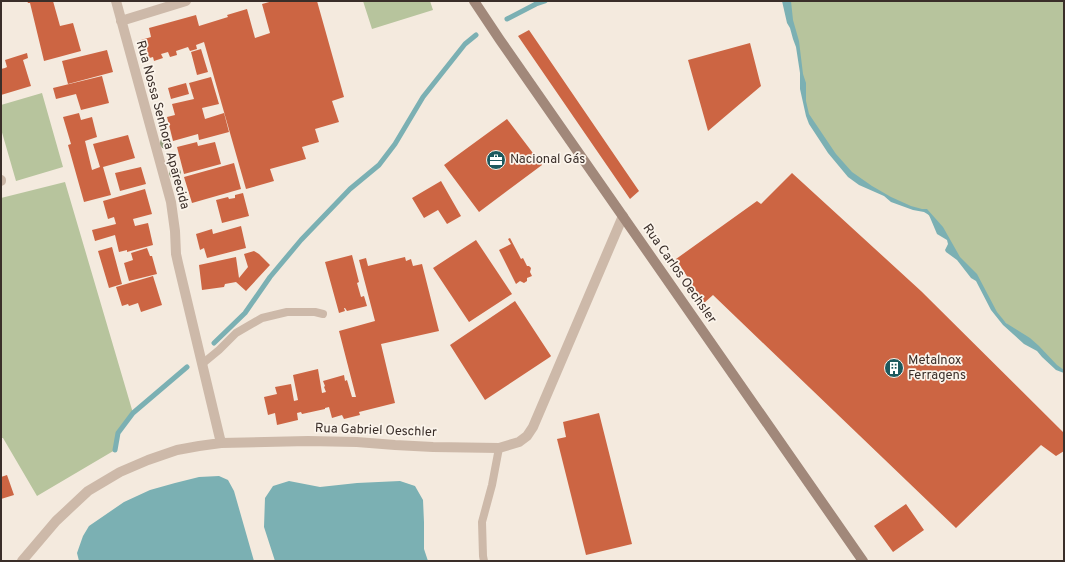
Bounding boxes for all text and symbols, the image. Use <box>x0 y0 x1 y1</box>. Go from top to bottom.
street label: Rua Nossa Senhora Aparecida <box>132 39 192 211</box>
office icon: Nacional Gás <box>485 149 507 171</box>
place label: Nacional Gás <box>510 152 585 168</box>
street label: Rua Carlos Oechsler <box>639 221 719 327</box>
place label: Metalnox Ferragens <box>908 353 966 384</box>
building icon: Metalnox Ferragens <box>883 357 905 379</box>
street label: Rua Gabriel Oeschler <box>315 421 437 441</box>

